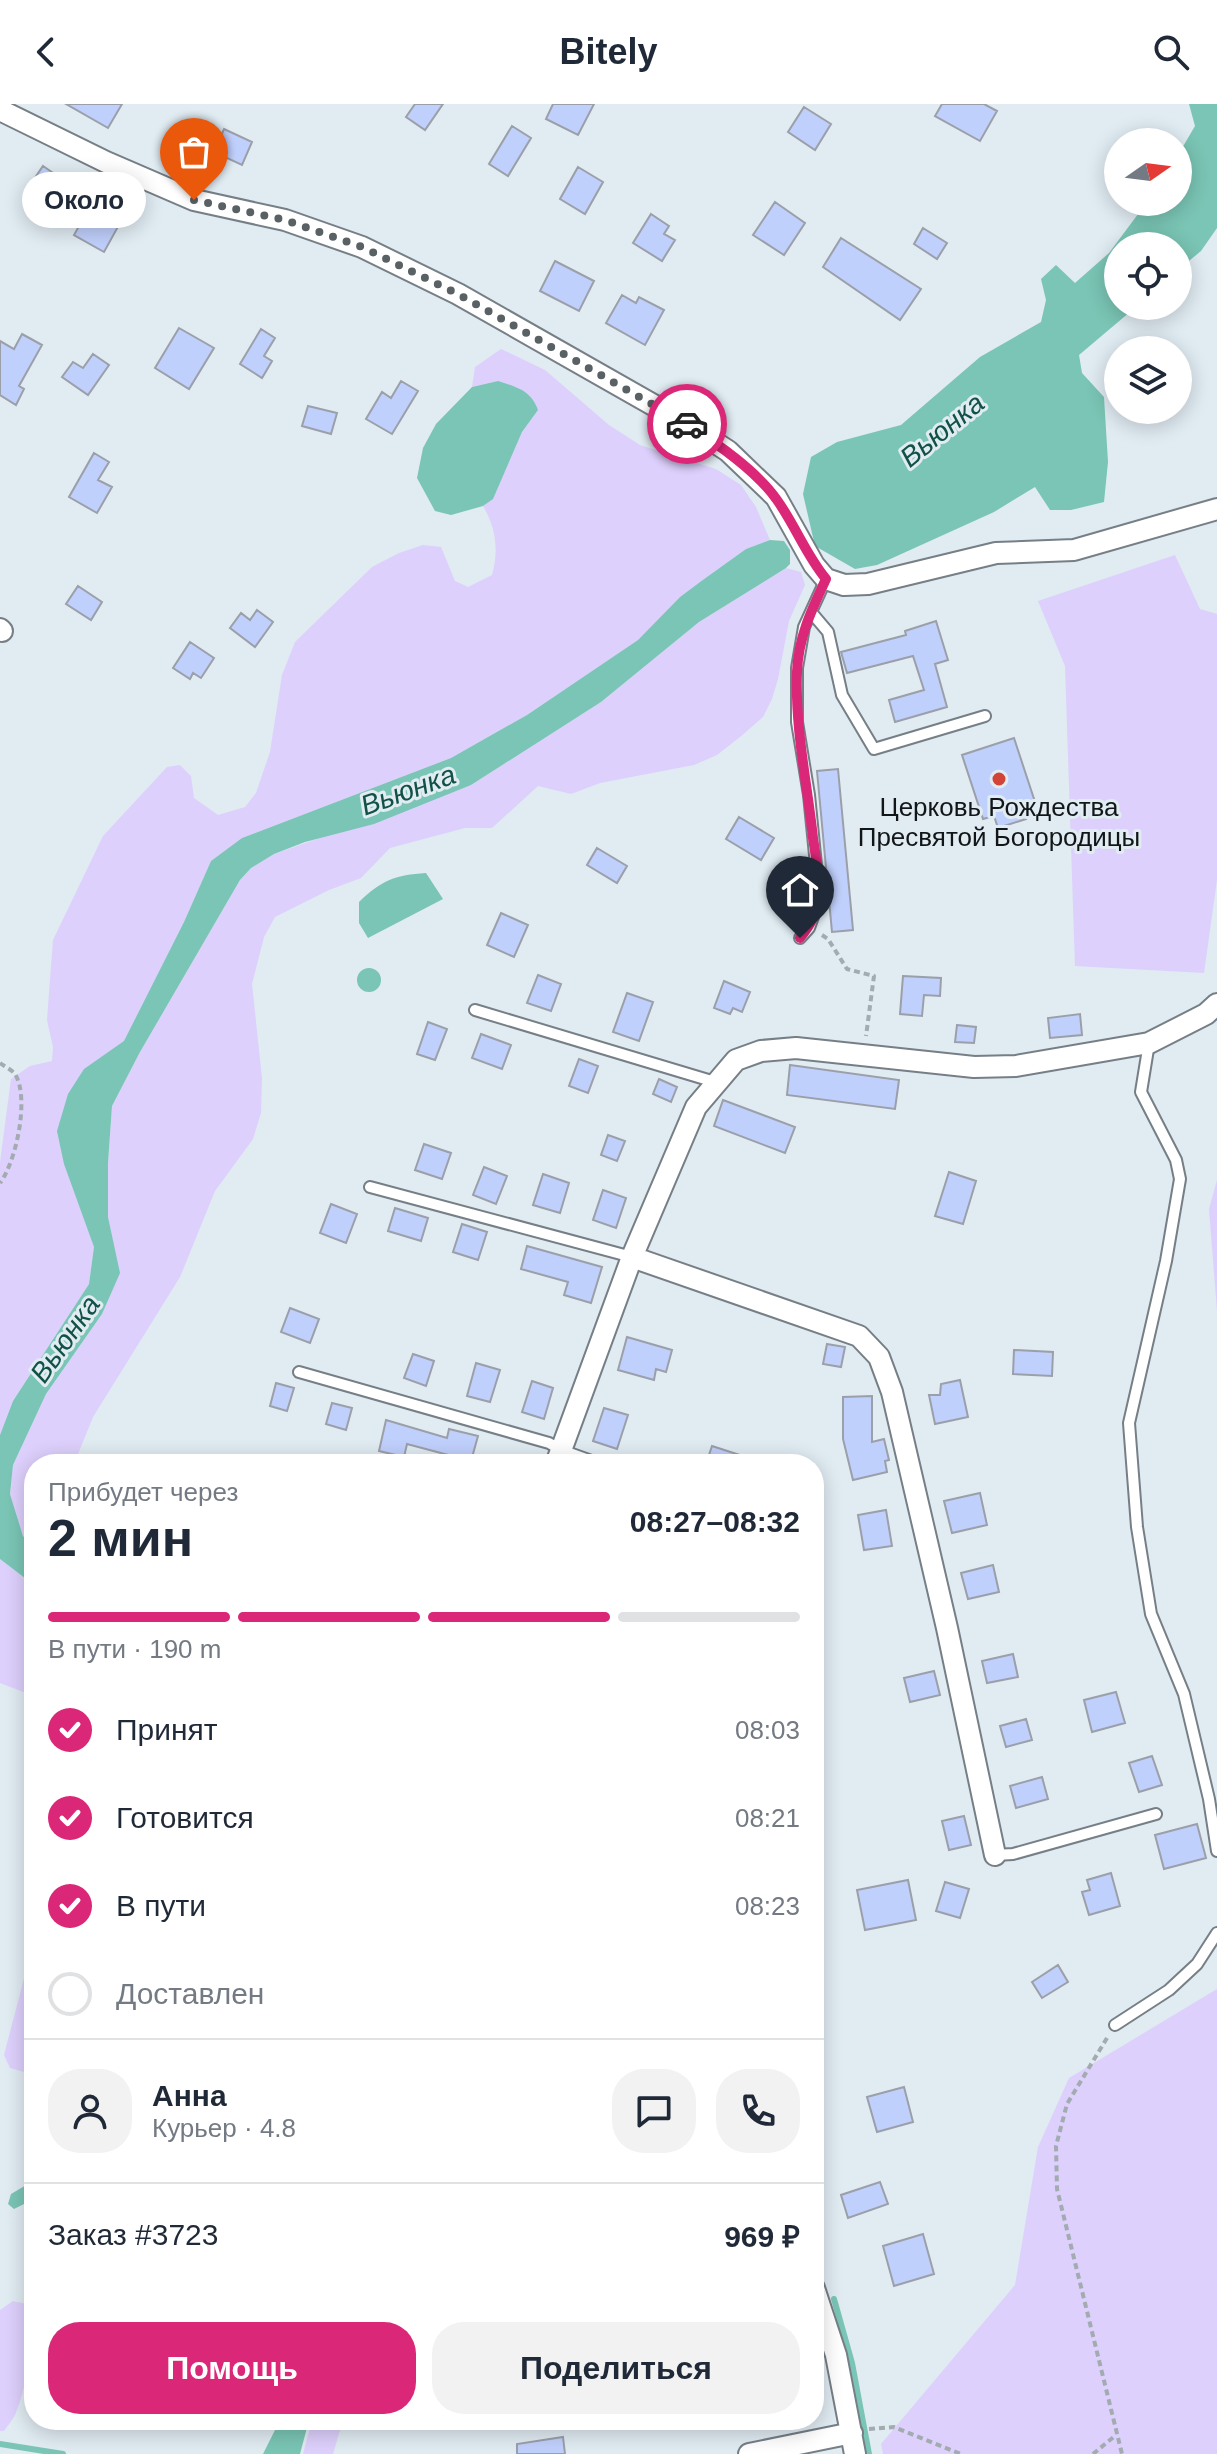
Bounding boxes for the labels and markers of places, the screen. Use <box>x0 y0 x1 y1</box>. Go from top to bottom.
pin <box>160 118 228 200</box>
callout: Около <box>22 172 146 228</box>
marker: Церковь Рождества Пресвятой Богородицы <box>990 770 1008 788</box>
place label: Церковь Рождества Пресвятой Богородицы <box>858 792 1140 852</box>
pin <box>766 856 834 938</box>

